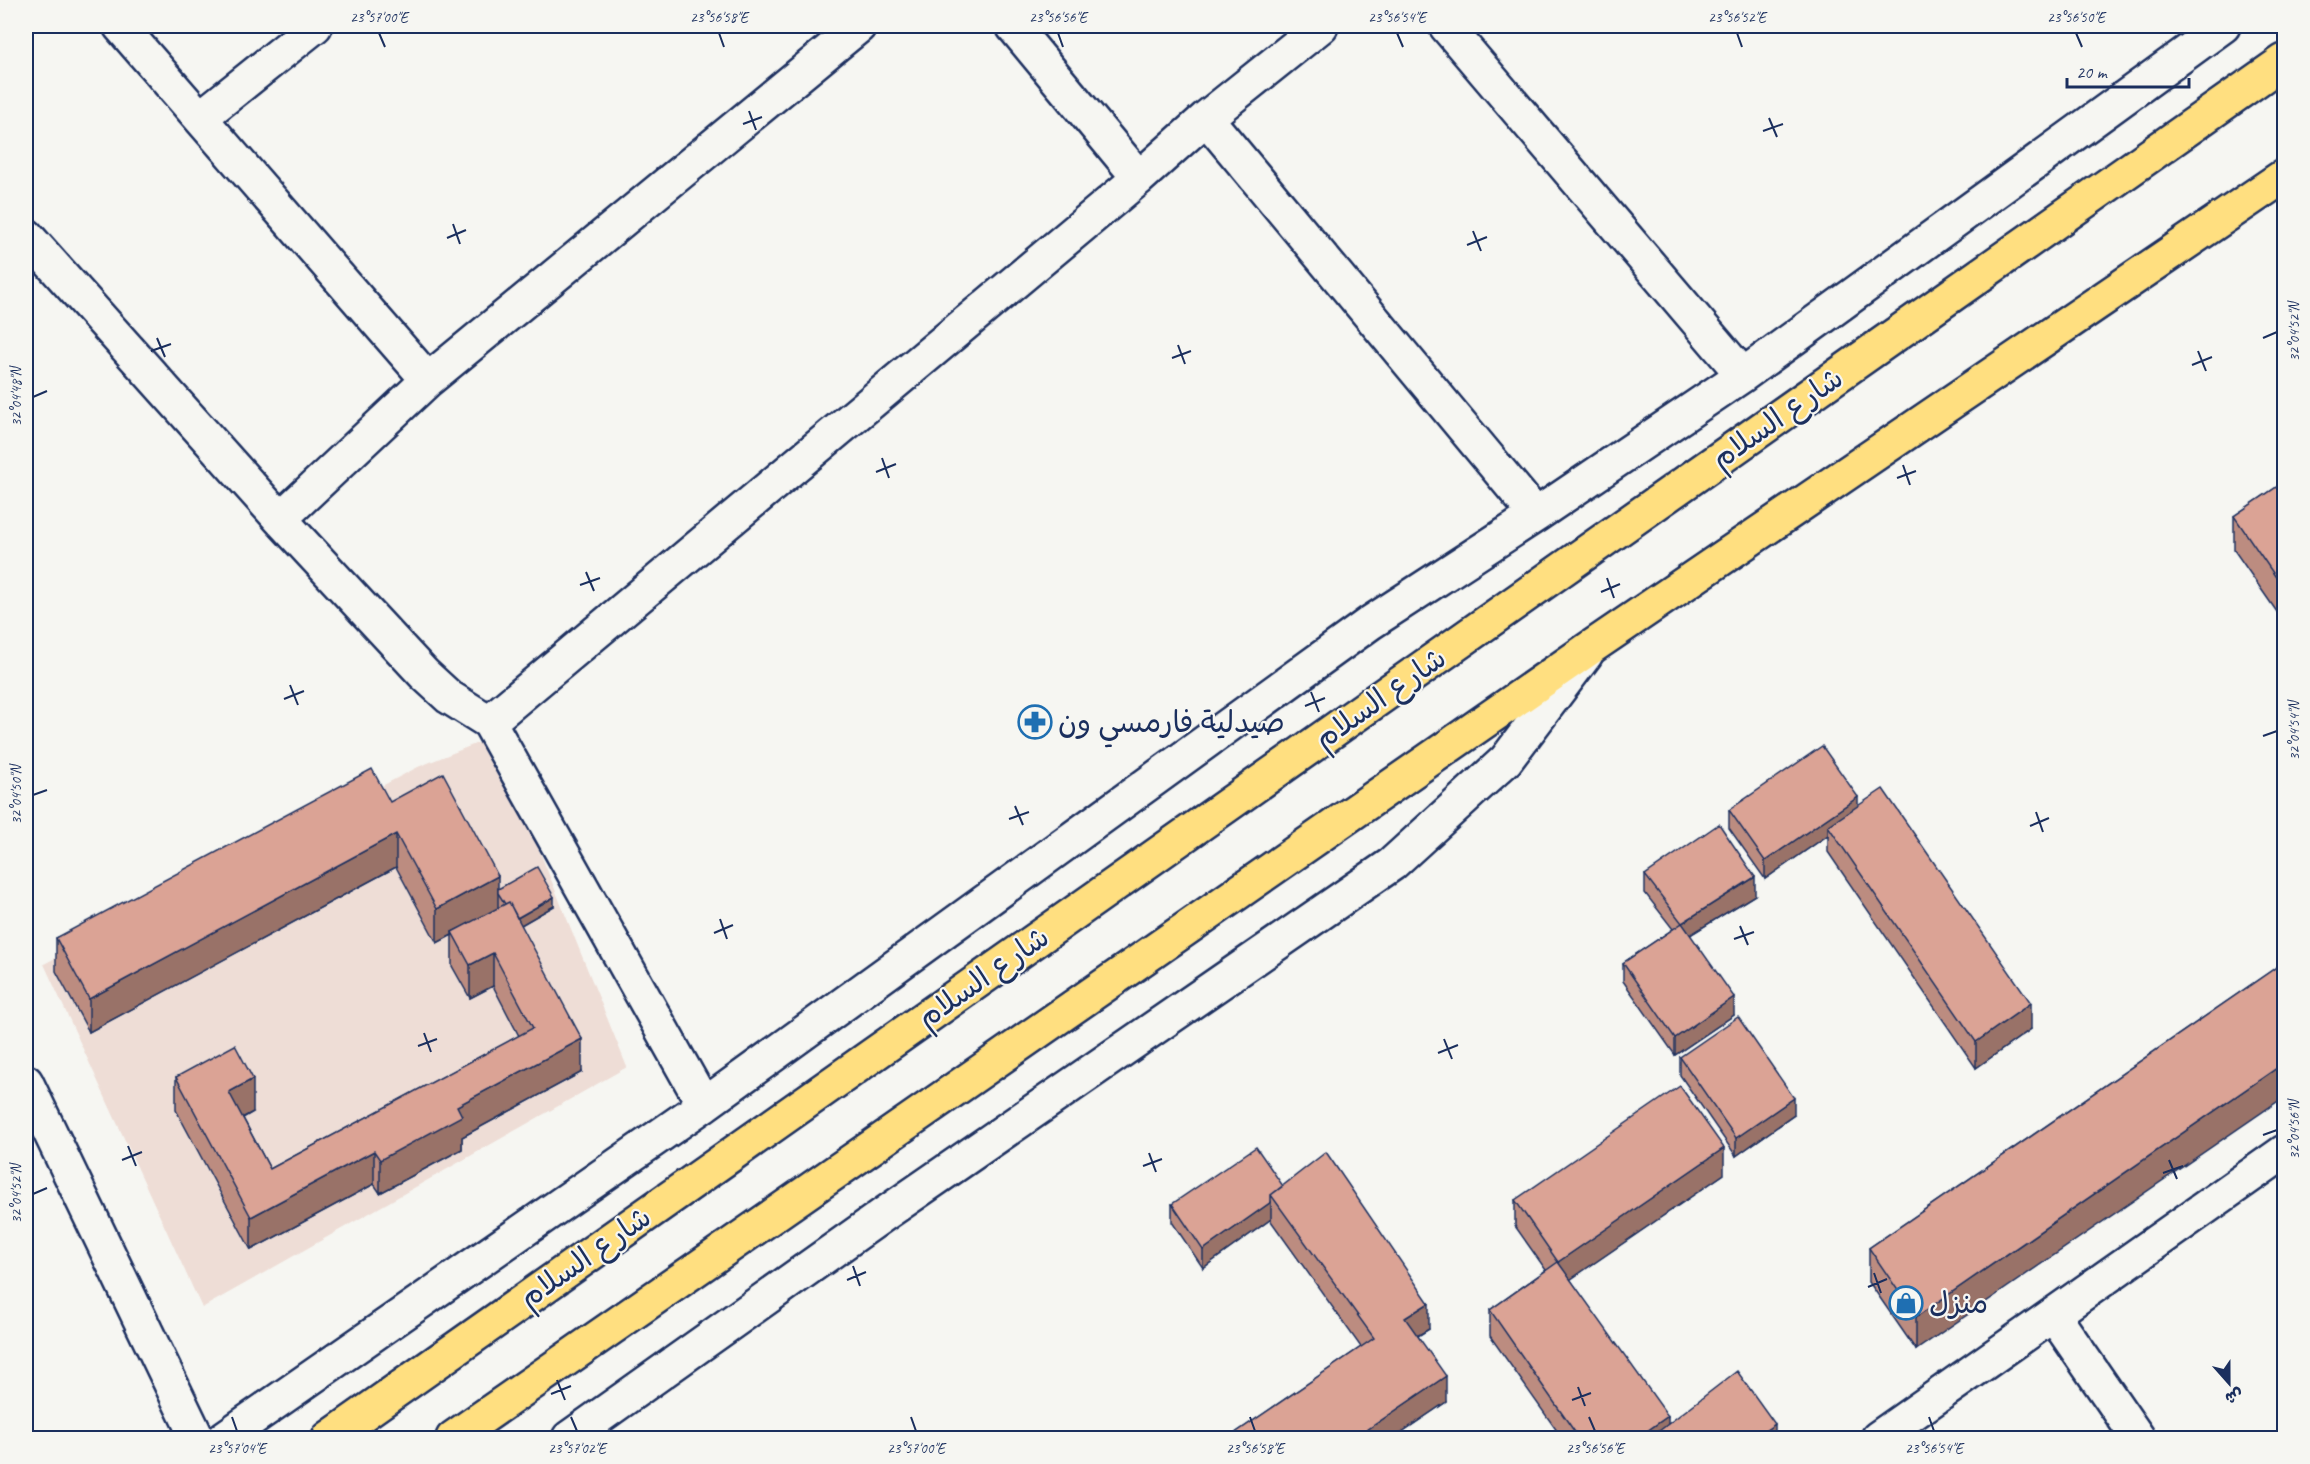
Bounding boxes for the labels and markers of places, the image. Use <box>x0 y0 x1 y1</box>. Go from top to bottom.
place label: صيدلية فارمسي ون <box>1058 703 1285 748</box>
pharmacy icon: صيدلية فارمسي ون <box>1017 704 1053 740</box>
place label: منزل <box>1929 1284 1988 1322</box>
shop icon: منزل <box>1888 1285 1924 1321</box>

